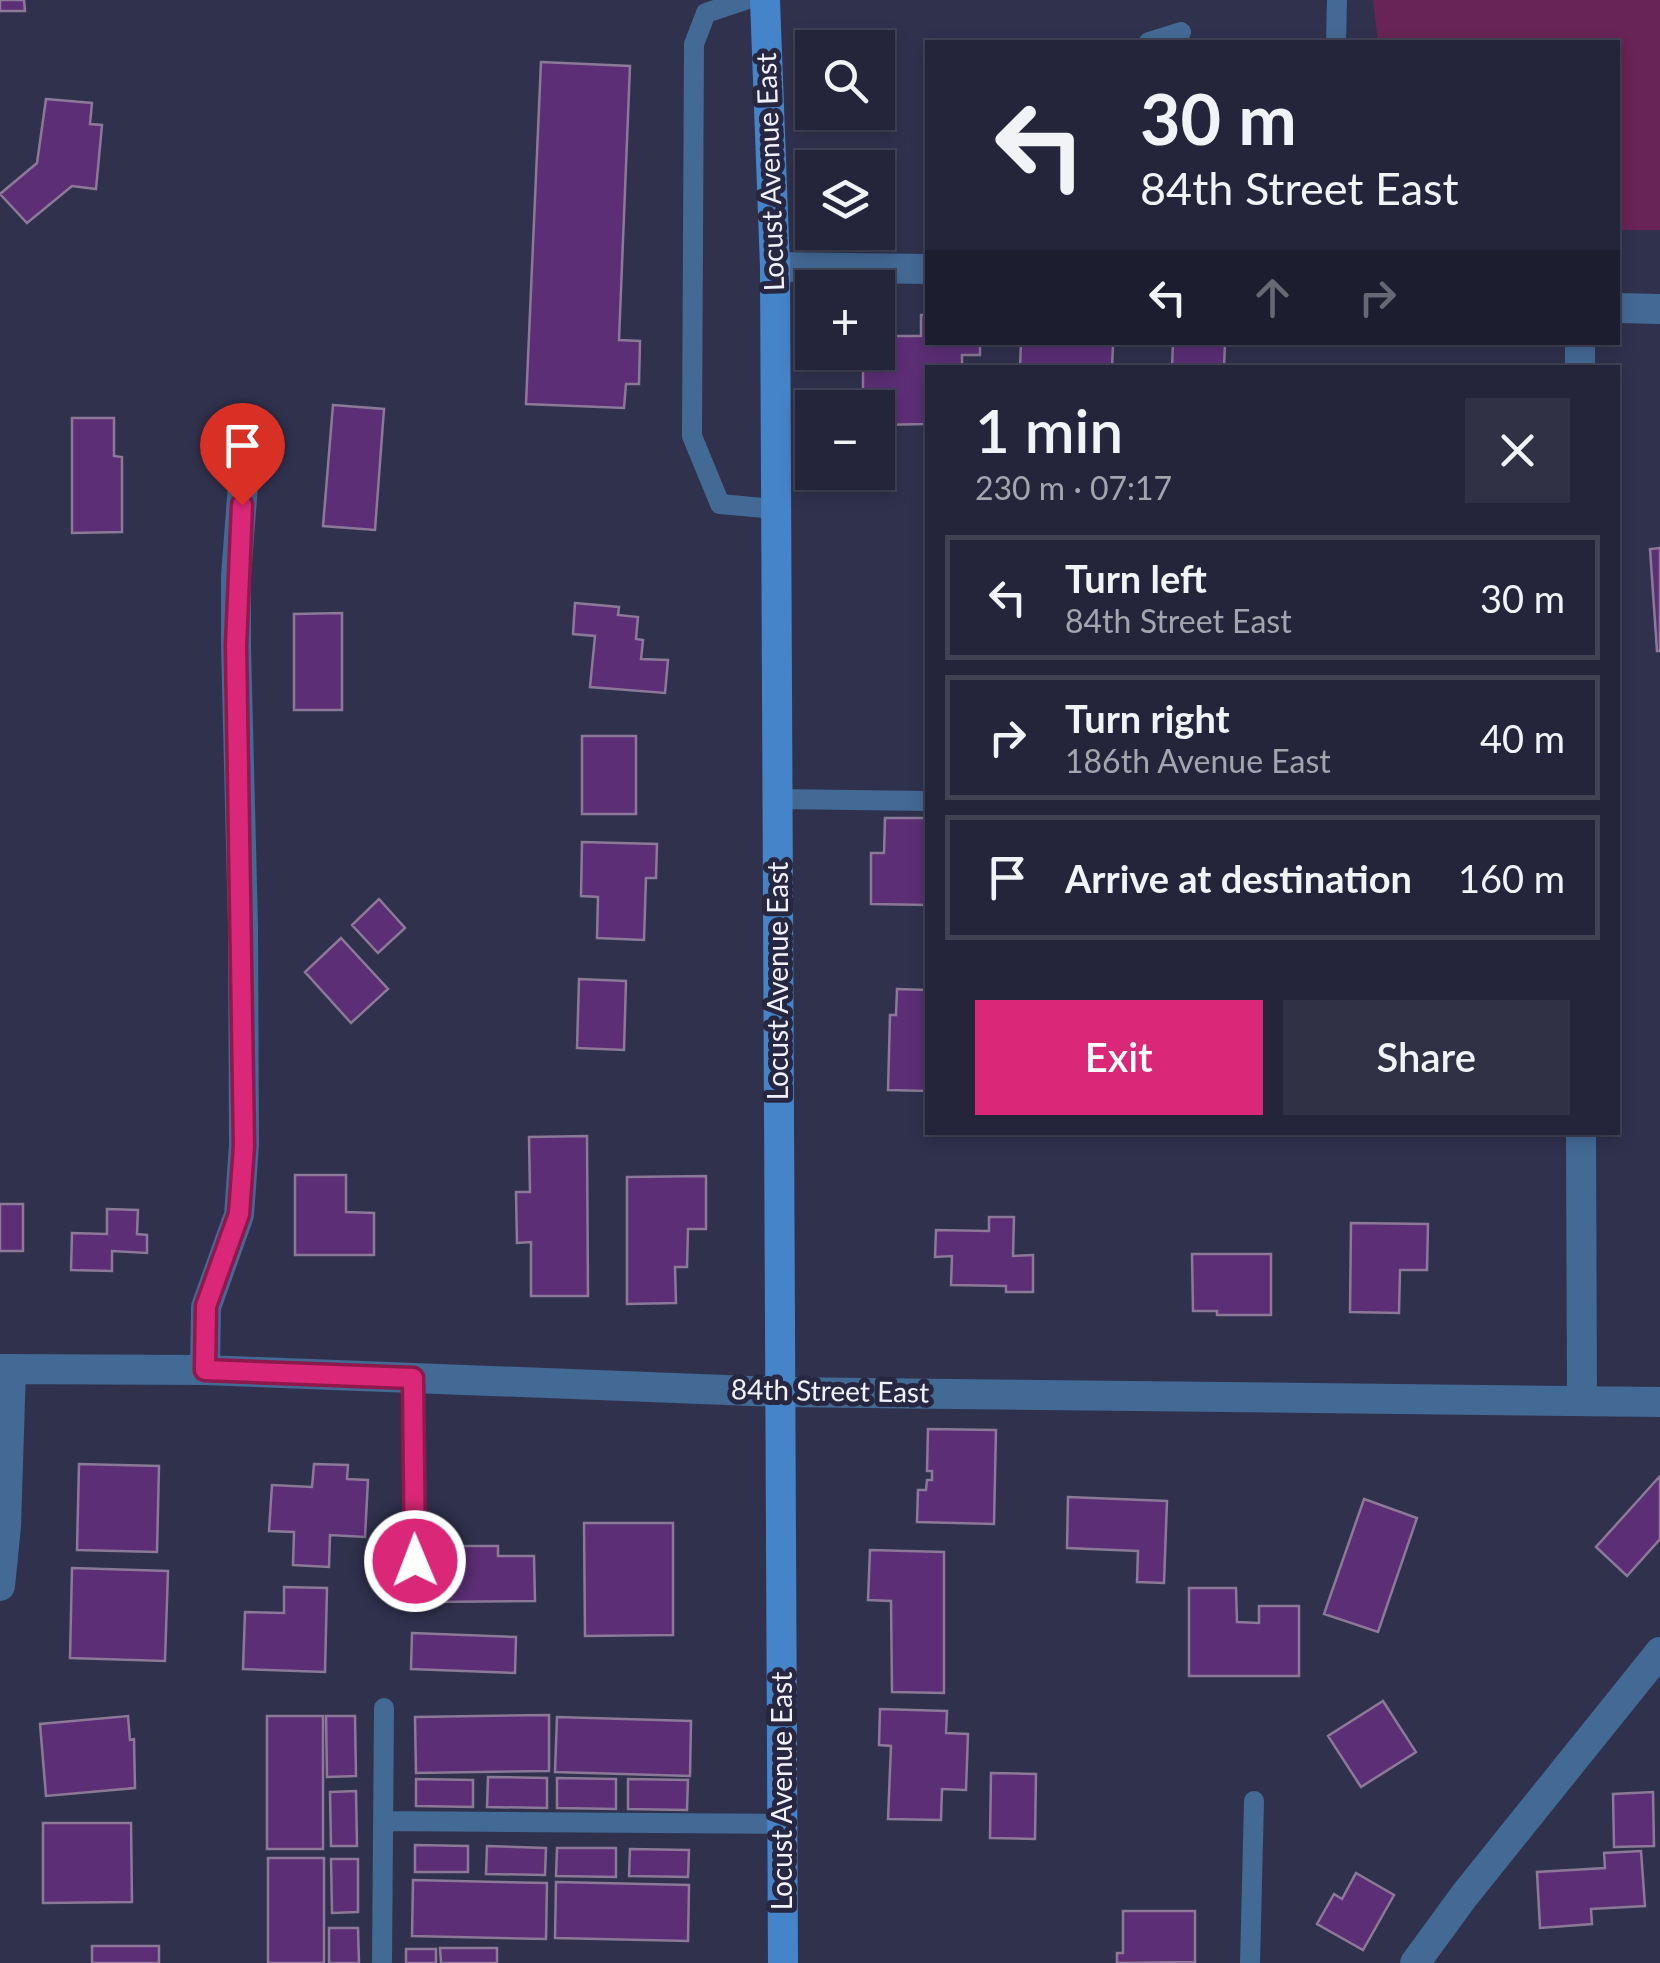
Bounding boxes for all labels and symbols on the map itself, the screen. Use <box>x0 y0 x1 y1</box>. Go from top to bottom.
street label: Locust Avenue East <box>748 52 790 292</box>
pin <box>200 403 285 506</box>
street label: Locust Avenue East <box>760 862 794 1100</box>
street label: 84th Street East <box>731 1371 929 1409</box>
position arrow <box>363 1509 467 1613</box>
street label: Locust Avenue East <box>764 1672 798 1910</box>

